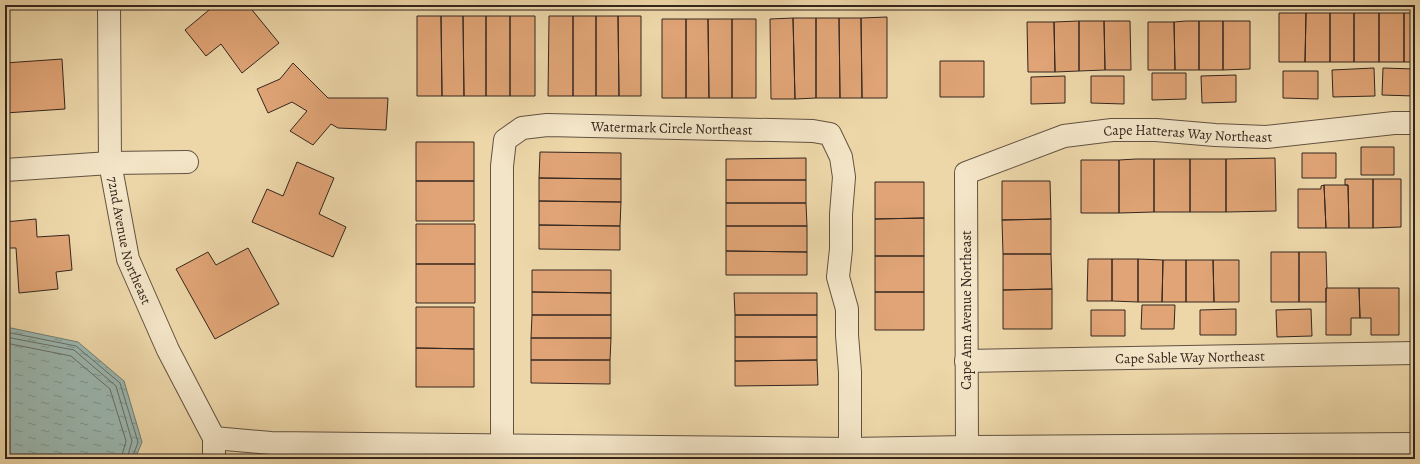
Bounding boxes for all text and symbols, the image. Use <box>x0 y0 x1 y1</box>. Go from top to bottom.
street label: Watermark Circle Northeast <box>590 117 753 140</box>
street label: Cape Hatteras Way Northeast <box>1102 121 1273 147</box>
street label: 72nd Avenue Northeast <box>103 175 156 308</box>
street label: Cape Ann Avenue Northeast <box>957 230 976 390</box>
street label: Cape Sable Way Northeast <box>1115 347 1265 368</box>

